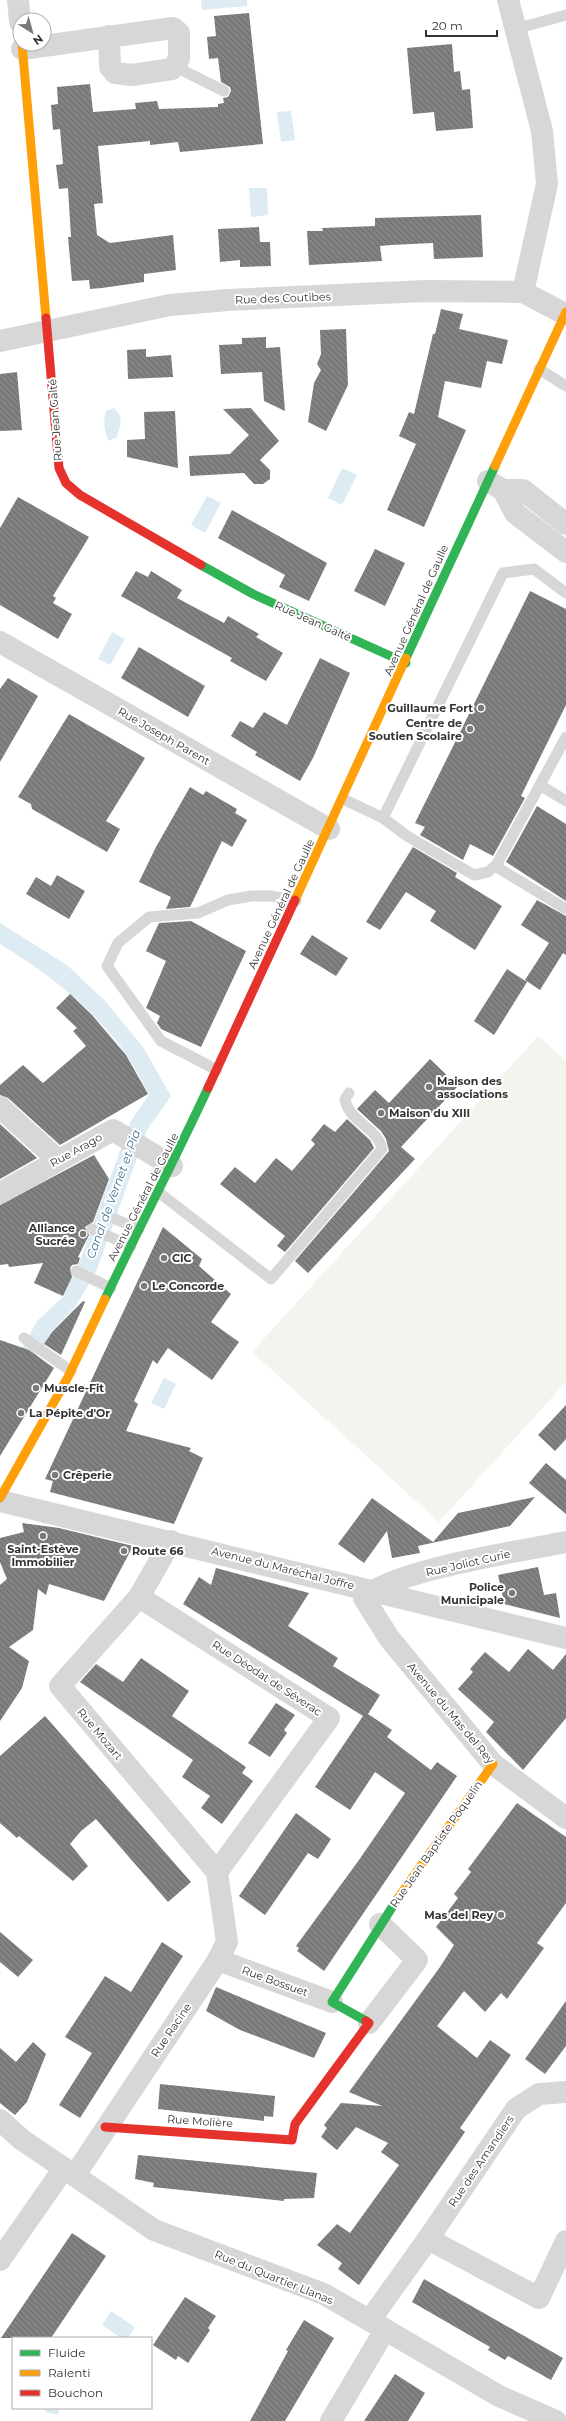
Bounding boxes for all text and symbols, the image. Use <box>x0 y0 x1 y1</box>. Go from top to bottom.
north arrow <box>12 12 52 52</box>
scale bar <box>426 12 497 38</box>
text: 20 m <box>432 18 463 33</box>
text: N <box>30 32 46 48</box>
street label: Rue des Coutibes <box>235 289 332 307</box>
street label: Rue Jean Galté <box>45 378 65 462</box>
street label: Avenue Général de Gaulle <box>381 542 451 678</box>
street label: Rue Jean Galté <box>272 598 354 644</box>
place label: Guillaume Fort <box>387 701 473 715</box>
marker: Guillaume Fort <box>476 703 486 713</box>
street label: Rue Joseph Parent <box>115 704 213 768</box>
place label: Centre de Soutien Scolaire <box>369 716 462 743</box>
marker: Centre de Soutien Scolaire <box>465 724 475 734</box>
street label: Avenue Général de Gaulle <box>245 836 317 971</box>
place label: Maison des associations <box>437 1074 508 1101</box>
marker: Maison des associations <box>424 1082 434 1092</box>
place label: Maison du XIII <box>389 1106 470 1120</box>
marker: Maison du XIII <box>376 1108 386 1118</box>
water label: Canal de Vernet et Pia <box>83 1128 143 1260</box>
street label: Rue Arago <box>47 1130 105 1170</box>
street label: Avenue Général de Gaulle <box>105 1130 182 1263</box>
place label: Alliance Sucrée <box>28 1221 75 1248</box>
marker: Alliance Sucrée <box>78 1229 88 1239</box>
place label: CIC <box>172 1251 192 1265</box>
marker: CIC <box>159 1253 169 1263</box>
place label: Le Concorde <box>152 1279 224 1293</box>
marker: Le Concorde <box>139 1281 149 1291</box>
place label: Muscle-Fit <box>44 1381 104 1395</box>
marker: Muscle-Fit <box>31 1383 41 1393</box>
place label: La Pépite d'Or <box>29 1406 110 1420</box>
marker: La Pépite d'Or <box>16 1408 26 1418</box>
place label: Crêperie <box>63 1468 112 1482</box>
marker: Crêperie <box>50 1470 60 1480</box>
marker: Saint-Estève Immobilier <box>38 1531 48 1541</box>
place label: Saint-Estève Immobilier <box>7 1542 79 1569</box>
street label: Avenue du Maréchal Joffre <box>210 1543 356 1593</box>
place label: Route 66 <box>132 1544 184 1558</box>
marker: Route 66 <box>119 1546 129 1556</box>
street label: Rue Joliot Curie <box>424 1546 512 1580</box>
place label: Police Municipale <box>441 1580 504 1607</box>
marker: Police Municipale <box>507 1588 517 1598</box>
street label: Rue Déodat de Séverac <box>209 1637 325 1719</box>
street label: Avenue du Mas del Rey <box>405 1660 497 1766</box>
street label: Rue Mozart <box>74 1705 126 1763</box>
street label: Rue Jean Baptiste Poquelin <box>387 1778 485 1910</box>
place label: Mas del Rey <box>424 1908 493 1922</box>
marker: Mas del Rey <box>496 1910 506 1920</box>
street label: Rue Bossuet <box>240 1963 310 2000</box>
street label: Rue Racine <box>148 2000 194 2060</box>
street label: Rue Molière <box>167 2112 234 2130</box>
street label: Rue des Amandiers <box>445 2112 517 2209</box>
street label: Rue du Quartier Llanas <box>213 2247 336 2307</box>
legend <box>12 2337 152 2409</box>
text: Fluide <box>48 2345 86 2360</box>
text: Ralenti <box>48 2365 90 2380</box>
text: Bouchon <box>48 2385 103 2400</box>

